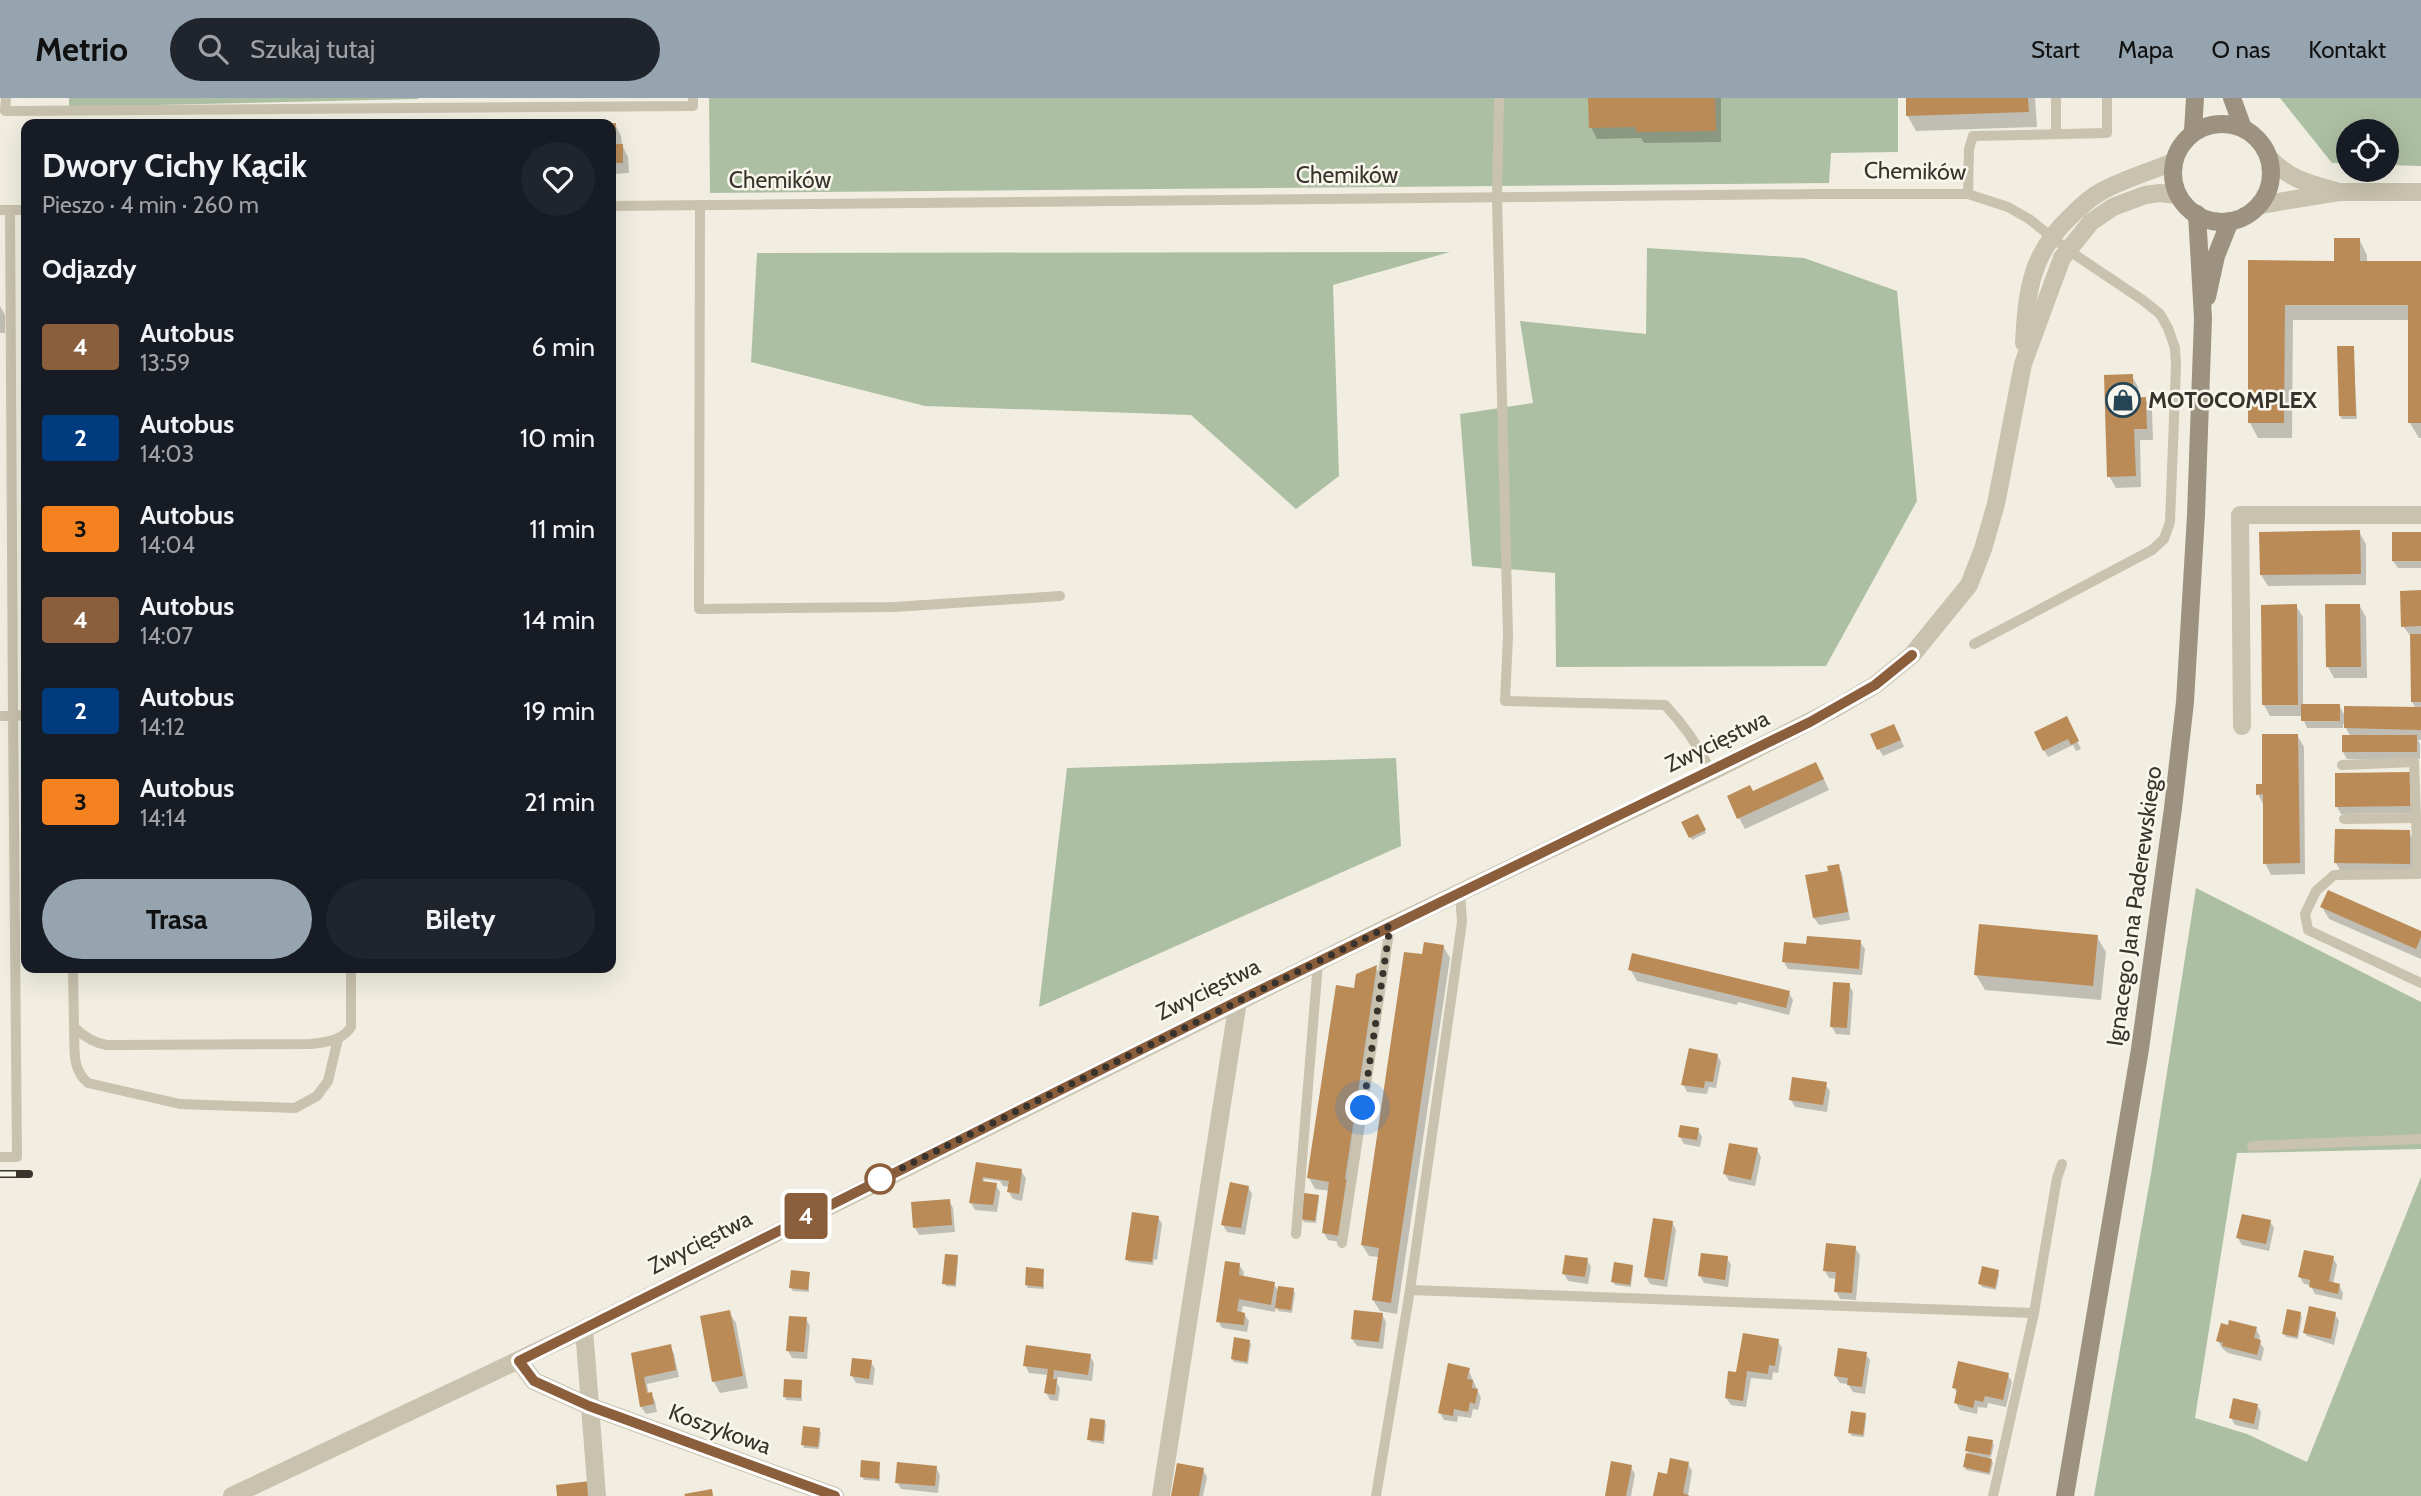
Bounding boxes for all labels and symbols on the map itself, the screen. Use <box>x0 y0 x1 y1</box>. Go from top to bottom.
street label: Chemików <box>1864 156 1967 186</box>
street label: Chemików <box>1296 161 1399 189</box>
street label: Chemików <box>729 166 832 194</box>
shop icon: MOTOCOMPLEX <box>2104 381 2142 419</box>
place label: MOTOCOMPLEX <box>2148 386 2318 414</box>
street label: Zwycięstwa <box>1660 704 1774 778</box>
street label: Ignacego Jana Paderewskiego <box>2100 764 2168 1048</box>
street label: Zwycięstwa <box>1151 952 1265 1026</box>
your location <box>1345 1090 1380 1125</box>
unlabelled marker <box>865 1164 895 1194</box>
line badge: 4 <box>783 1193 829 1239</box>
street label: Zwycięstwa <box>644 1204 756 1280</box>
street label: Koszykowa <box>665 1398 775 1460</box>

